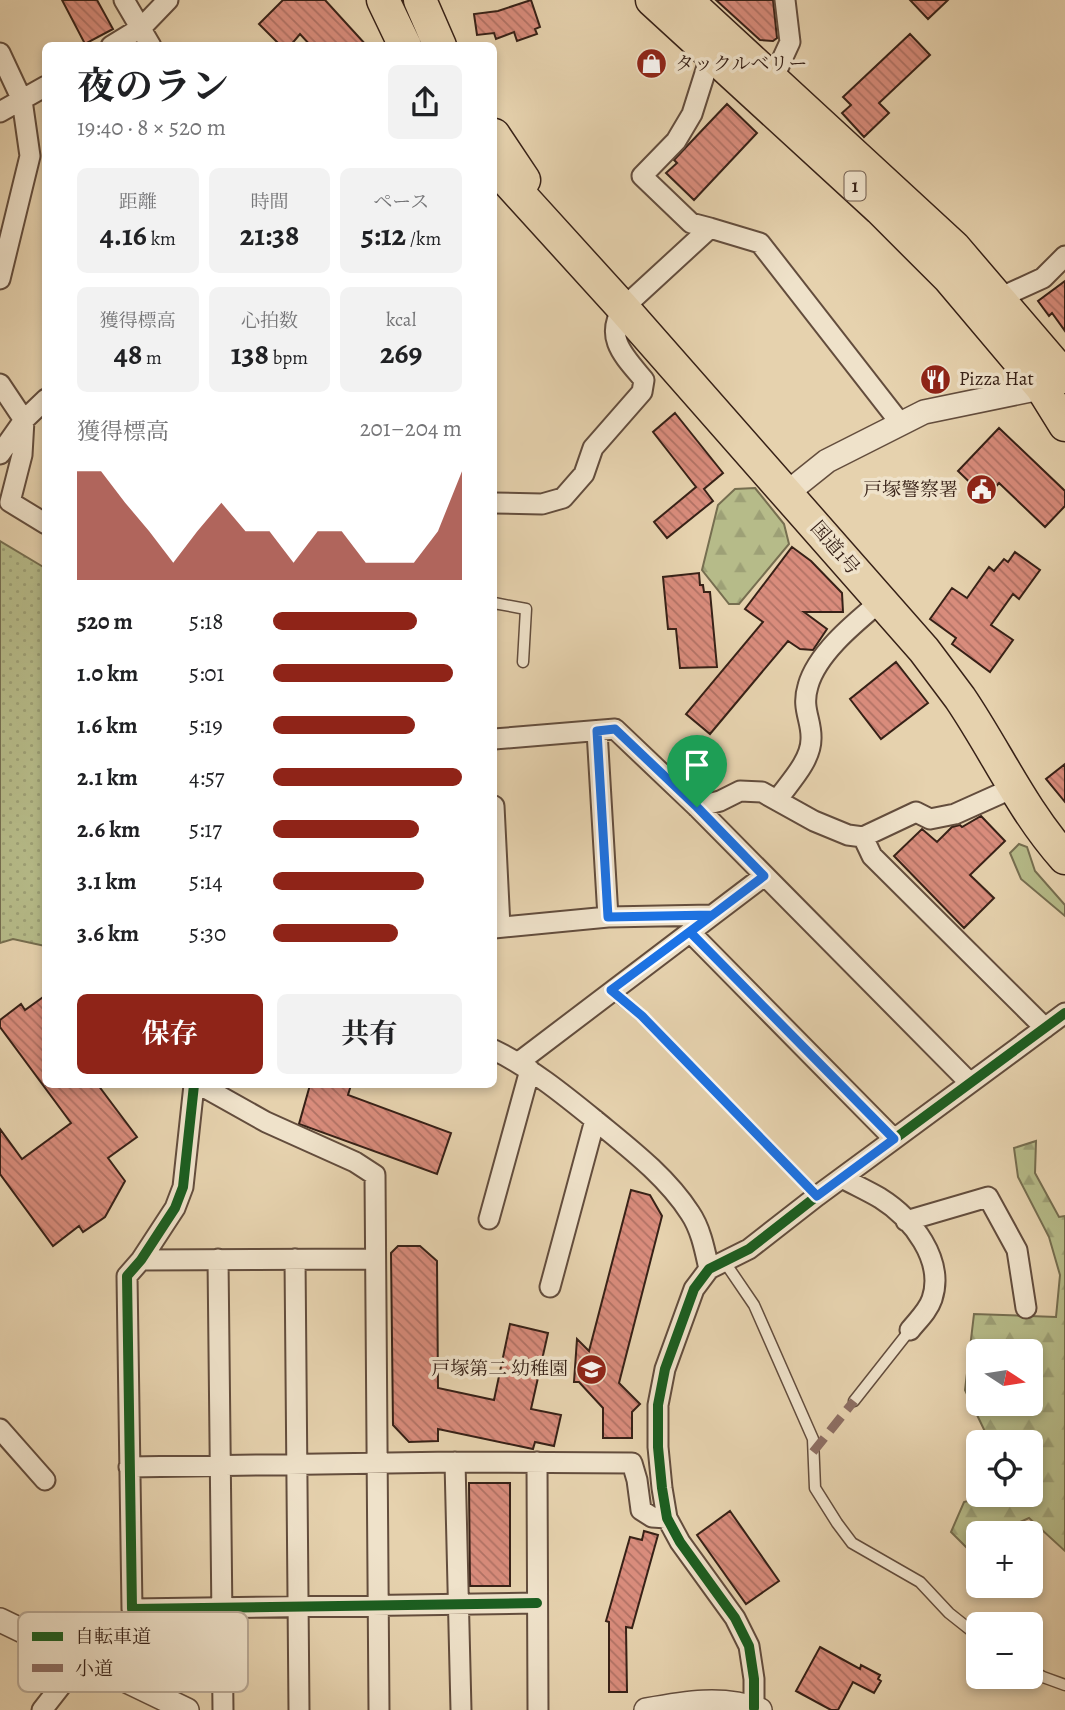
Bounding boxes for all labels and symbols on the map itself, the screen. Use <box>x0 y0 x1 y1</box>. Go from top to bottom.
shop icon: タックルベリー <box>635 47 669 81</box>
place label: タックルベリー <box>675 51 807 77</box>
road number: 1 <box>844 172 866 201</box>
restaurant icon: Pizza Hat <box>919 362 953 396</box>
place label: Pizza Hat <box>959 366 1034 392</box>
public building icon: 戸塚警察署 <box>964 473 998 507</box>
place label: 戸塚警察署 <box>863 477 958 503</box>
street label: 国道1号 <box>804 516 866 580</box>
pin <box>667 735 727 807</box>
north arrow <box>966 1339 1043 1416</box>
school or university icon: 戸塚第二 幼稚園 <box>574 1352 608 1386</box>
place label: 戸塚第二 幼稚園 <box>431 1356 568 1382</box>
legend <box>18 1612 248 1692</box>
text: 自転車道 <box>75 1624 151 1650</box>
text: 小道 <box>75 1656 113 1682</box>

